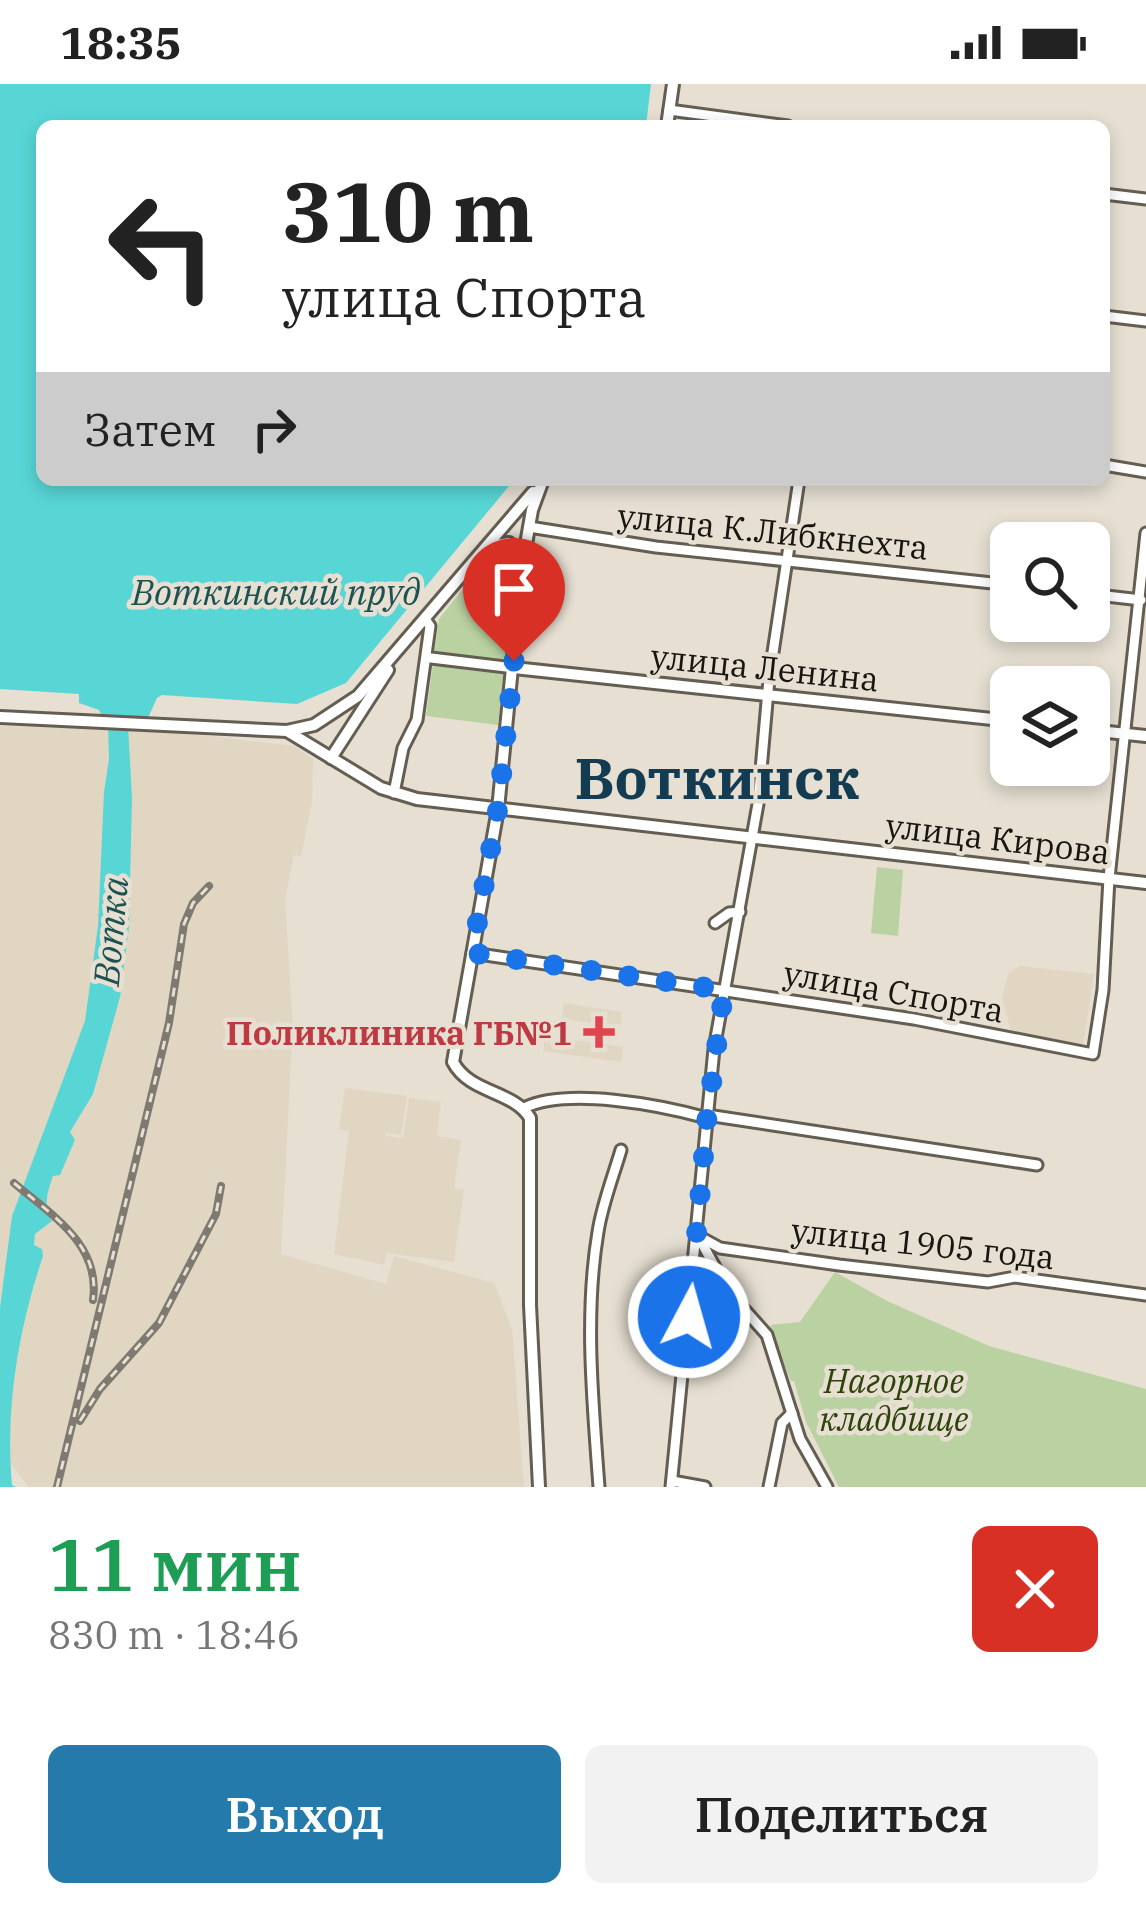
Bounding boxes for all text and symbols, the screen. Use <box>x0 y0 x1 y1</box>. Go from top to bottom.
text: 18:35 <box>60 13 182 71</box>
text: 310 m <box>282 156 534 265</box>
icon: left <box>84 168 240 324</box>
text: улица Спорта <box>282 262 647 332</box>
icon: right <box>241 396 307 462</box>
text: Затем <box>84 400 217 458</box>
street label: улица К.Либкнехта <box>615 493 931 569</box>
map controls <box>990 522 1110 786</box>
button: search <box>990 522 1110 642</box>
pin <box>463 538 565 661</box>
icon: arrive <box>481 556 547 622</box>
water label: Воткинский пруд <box>131 568 420 615</box>
street label: улица Ленина <box>649 634 881 700</box>
button: layers <box>990 666 1110 786</box>
district label: Воткинск <box>574 741 860 815</box>
street label: улица Кирова <box>883 803 1113 873</box>
water label: Вотка <box>82 874 138 989</box>
street label: улица Спорта <box>781 950 1007 1032</box>
place label: Поликлиника ГБ№1 <box>226 1011 572 1054</box>
marker: Поликлиника ГБ№1 <box>583 1016 615 1048</box>
street label: улица 1905 года <box>789 1208 1057 1278</box>
position arrow <box>626 1254 752 1380</box>
park label: Нагорное кладбище <box>820 1359 969 1440</box>
text: 11 мин <box>48 1517 302 1611</box>
button: close <box>972 1526 1098 1652</box>
text: 830 m · 18:46 <box>48 1609 300 1660</box>
button: Выход <box>48 1745 561 1883</box>
button: Поделиться <box>585 1745 1098 1883</box>

